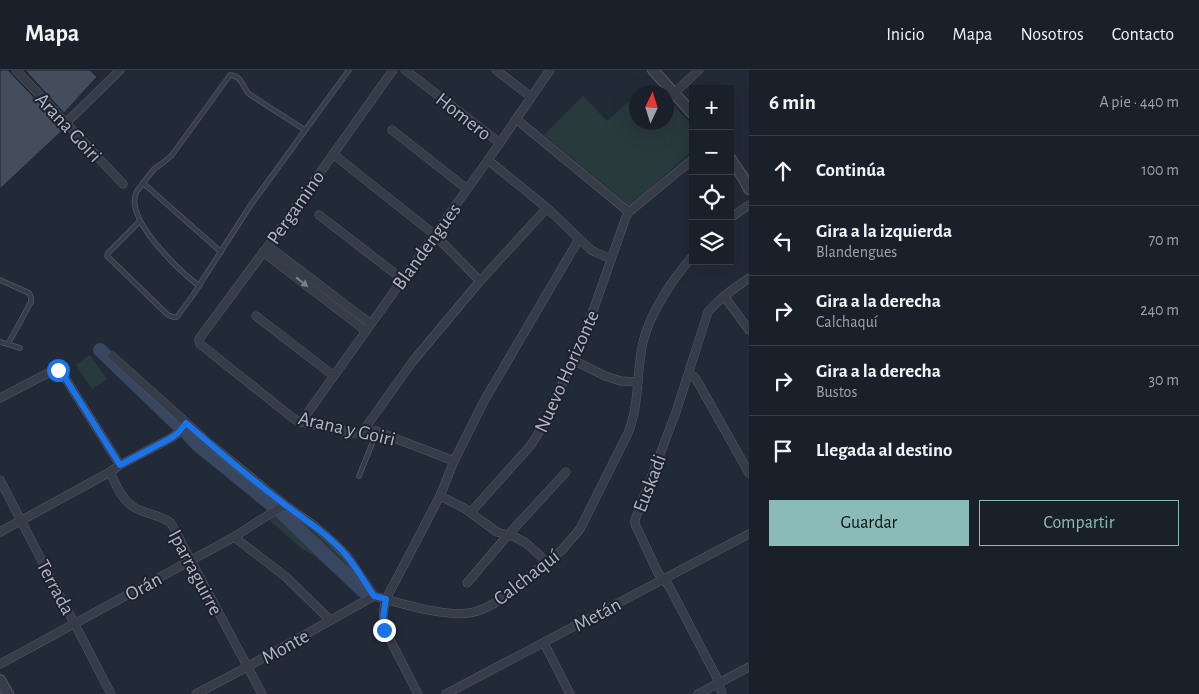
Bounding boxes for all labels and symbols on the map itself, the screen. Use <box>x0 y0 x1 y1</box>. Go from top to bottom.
north arrow <box>629 85 674 130</box>
street label: Arana Goiri <box>31 89 105 166</box>
street label: Homero <box>432 89 495 144</box>
street label: Pergamino <box>263 167 328 248</box>
street label: Blandengues <box>389 200 465 294</box>
one-way arrow <box>295 276 308 287</box>
street label: Nuevo Horizonte <box>531 307 603 436</box>
route start <box>47 359 70 382</box>
street label: Arana y Goiri <box>296 408 397 450</box>
street label: Euskadi <box>630 452 670 515</box>
street label: Iparraguirre <box>164 527 226 618</box>
street label: Calchaquí <box>490 546 563 609</box>
street label: Terrada <box>32 557 78 618</box>
street label: Orán <box>122 569 165 605</box>
street label: Metán <box>571 594 624 636</box>
route end <box>373 619 396 642</box>
street label: Monte <box>258 626 312 668</box>

